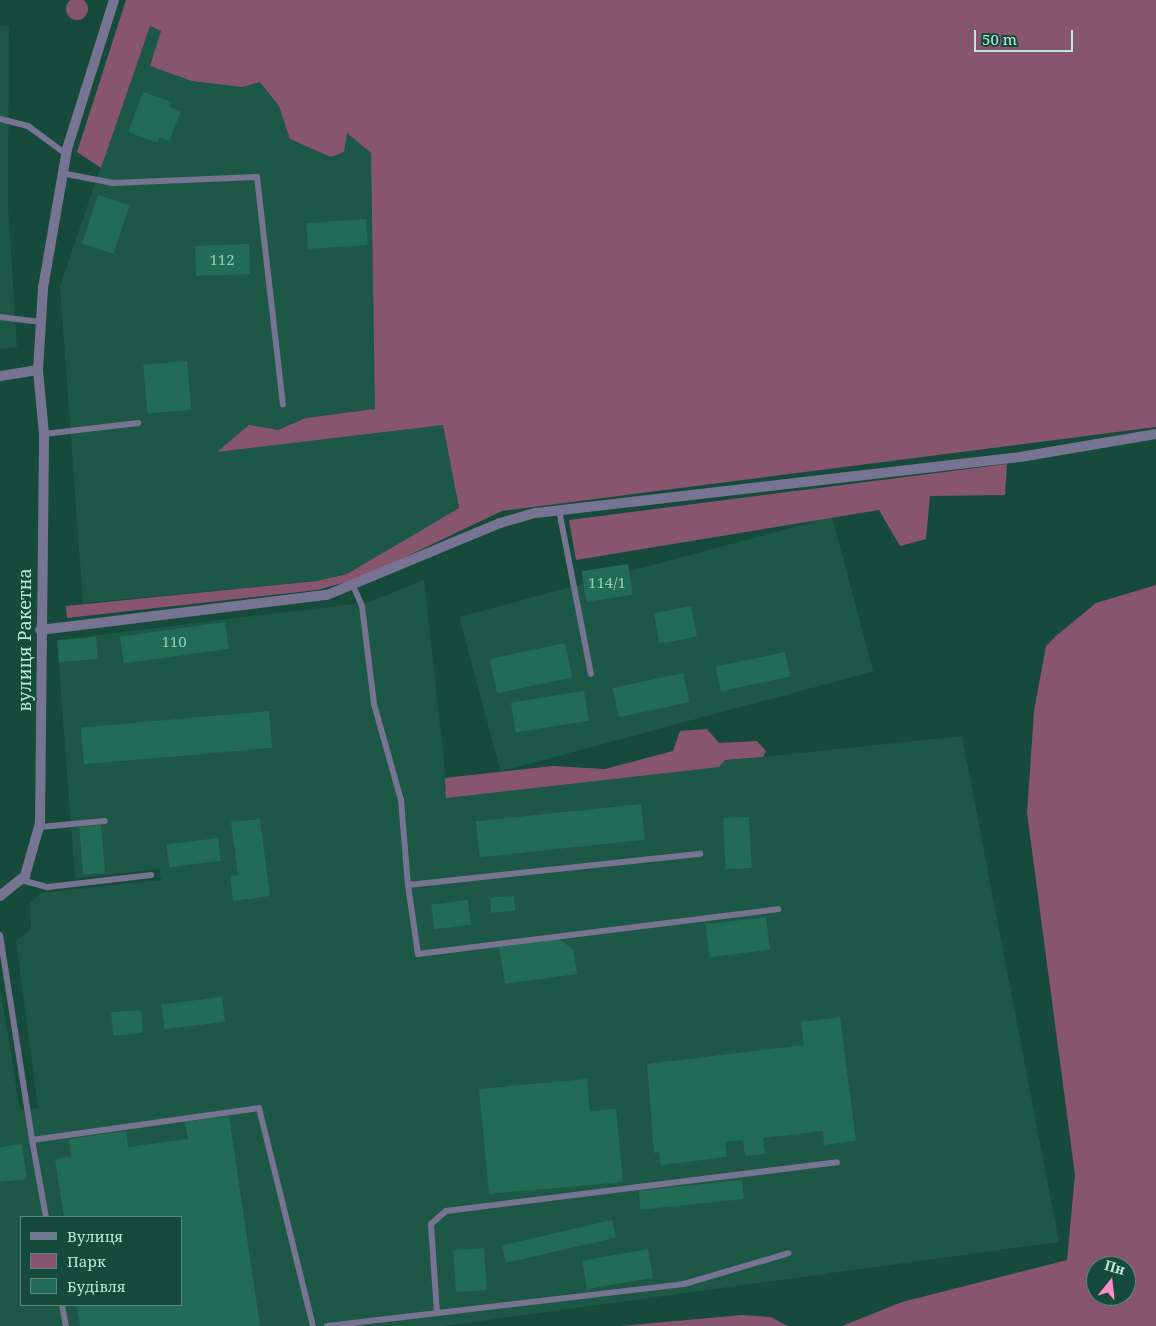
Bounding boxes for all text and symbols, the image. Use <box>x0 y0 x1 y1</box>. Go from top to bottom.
scale bar <box>976 20 1075 52</box>
text: 50 m <box>982 29 1017 49</box>
house number: 112 <box>209 251 235 269</box>
street label: вулиця Ракетна <box>13 568 35 712</box>
house number: 114/1 <box>588 574 626 592</box>
house number: 110 <box>161 633 187 651</box>
legend <box>20 1216 182 1306</box>
text: Вулиця <box>67 1226 123 1246</box>
text: Парк <box>67 1251 106 1271</box>
text: Пн <box>1102 1255 1128 1279</box>
north arrow <box>1086 1256 1136 1306</box>
text: Будівля <box>67 1276 125 1296</box>

